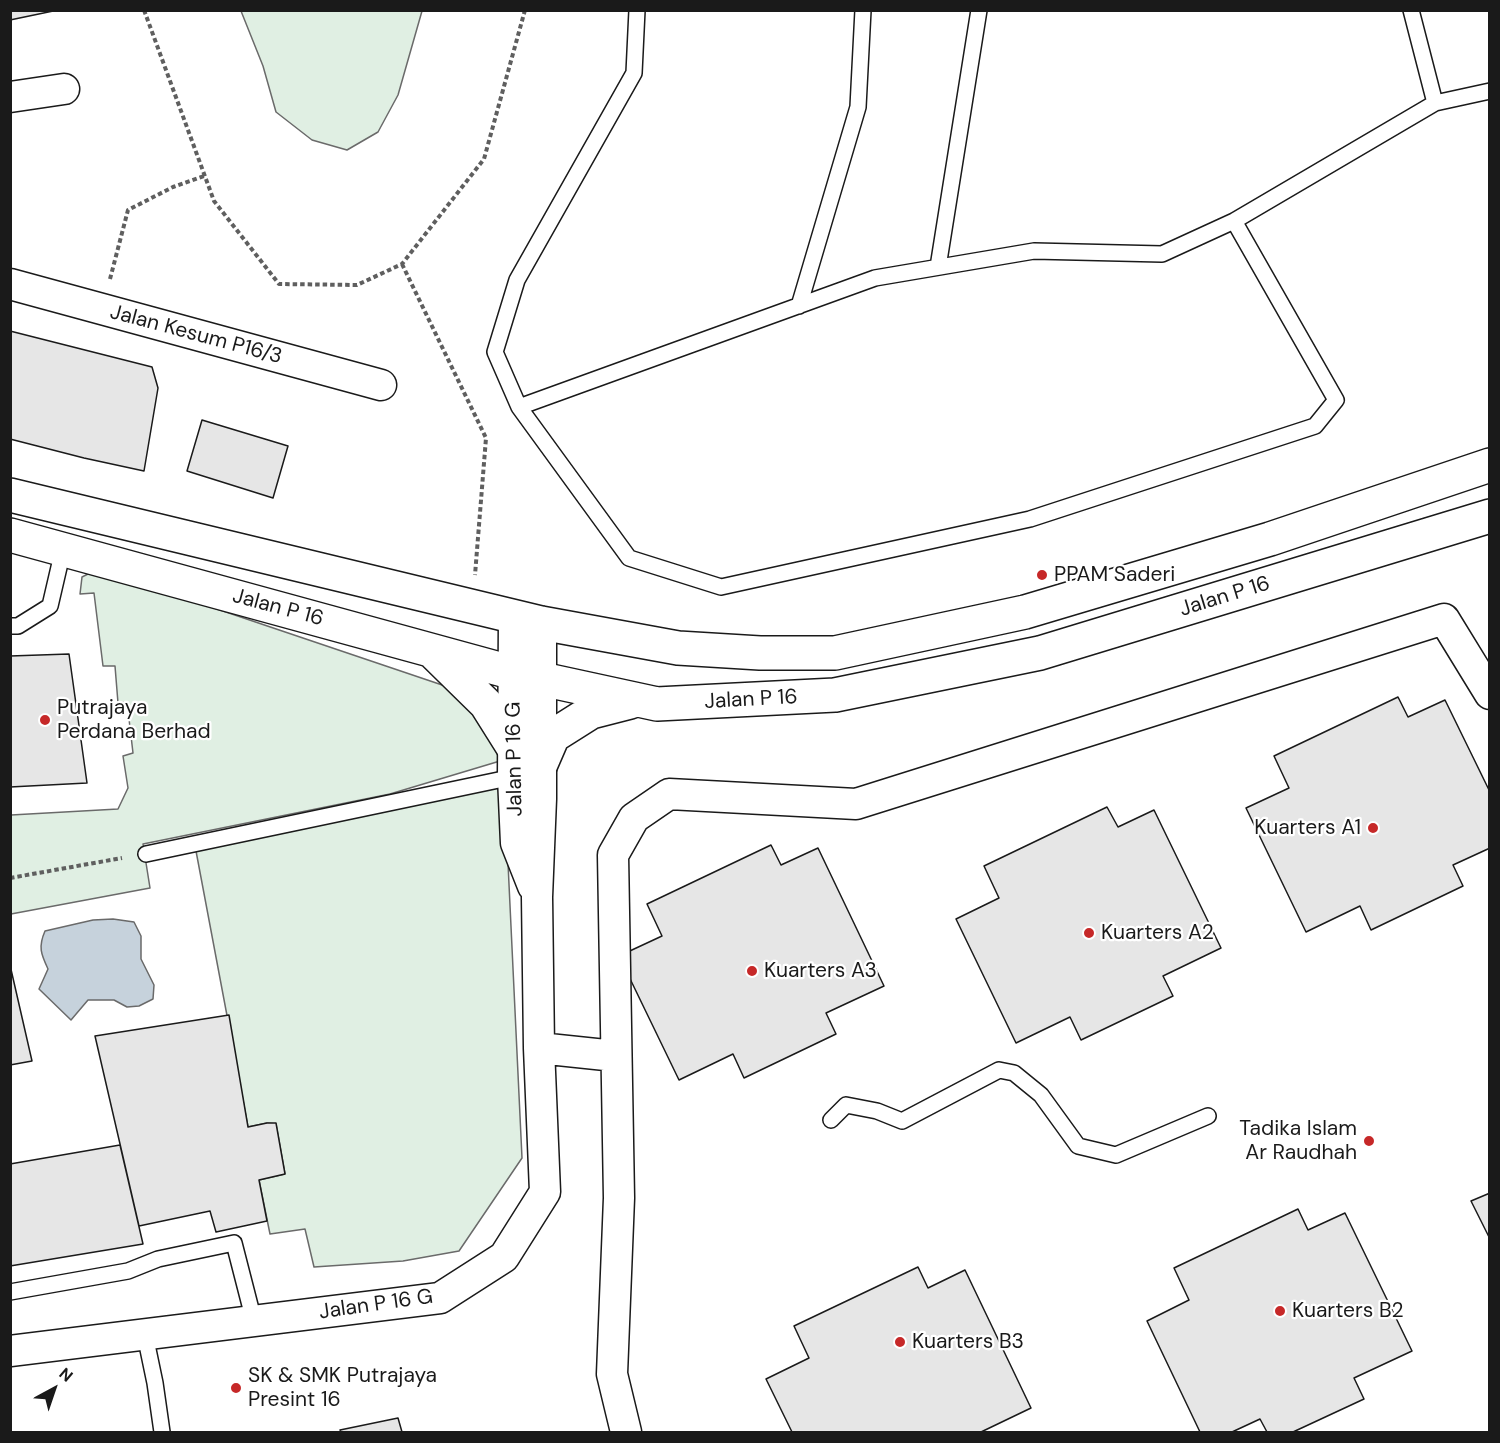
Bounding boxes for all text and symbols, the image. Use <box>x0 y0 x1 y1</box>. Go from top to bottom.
street label: Jalan Kesum P16/3 <box>107 300 285 370</box>
place label: PPAM Saderi <box>1054 562 1175 588</box>
marker: PPAM Saderi <box>1035 568 1049 582</box>
street label: Jalan P 16 <box>1177 571 1273 623</box>
street label: Jalan P 16 <box>230 584 326 632</box>
street label: Jalan P 16 <box>704 685 798 715</box>
place label: Putrajaya Perdana Berhad <box>57 695 211 745</box>
street label: Jalan P 16 G <box>501 701 529 817</box>
marker: Putrajaya Perdana Berhad <box>38 713 52 727</box>
place label: Kuarters A1 <box>1254 815 1361 841</box>
marker: Kuarters A1 <box>1366 821 1380 835</box>
place label: Kuarters A2 <box>1101 920 1214 946</box>
marker: Kuarters A2 <box>1082 926 1096 940</box>
place label: Kuarters A3 <box>764 958 877 984</box>
marker: Kuarters A3 <box>745 964 759 978</box>
place label: Tadika Islam Ar Raudhah <box>1239 1116 1357 1166</box>
marker: Tadika Islam Ar Raudhah <box>1362 1134 1376 1148</box>
street label: Jalan P 16 G <box>317 1285 435 1325</box>
place label: Kuarters B2 <box>1292 1298 1404 1324</box>
marker: Kuarters B2 <box>1273 1304 1287 1318</box>
place label: Kuarters B3 <box>912 1329 1024 1355</box>
marker: Kuarters B3 <box>893 1335 907 1349</box>
north arrow <box>24 1359 84 1419</box>
text: N <box>55 1363 77 1387</box>
place label: SK & SMK Putrajaya Presint 16 <box>248 1363 437 1413</box>
marker: SK & SMK Putrajaya Presint 16 <box>229 1381 243 1395</box>

